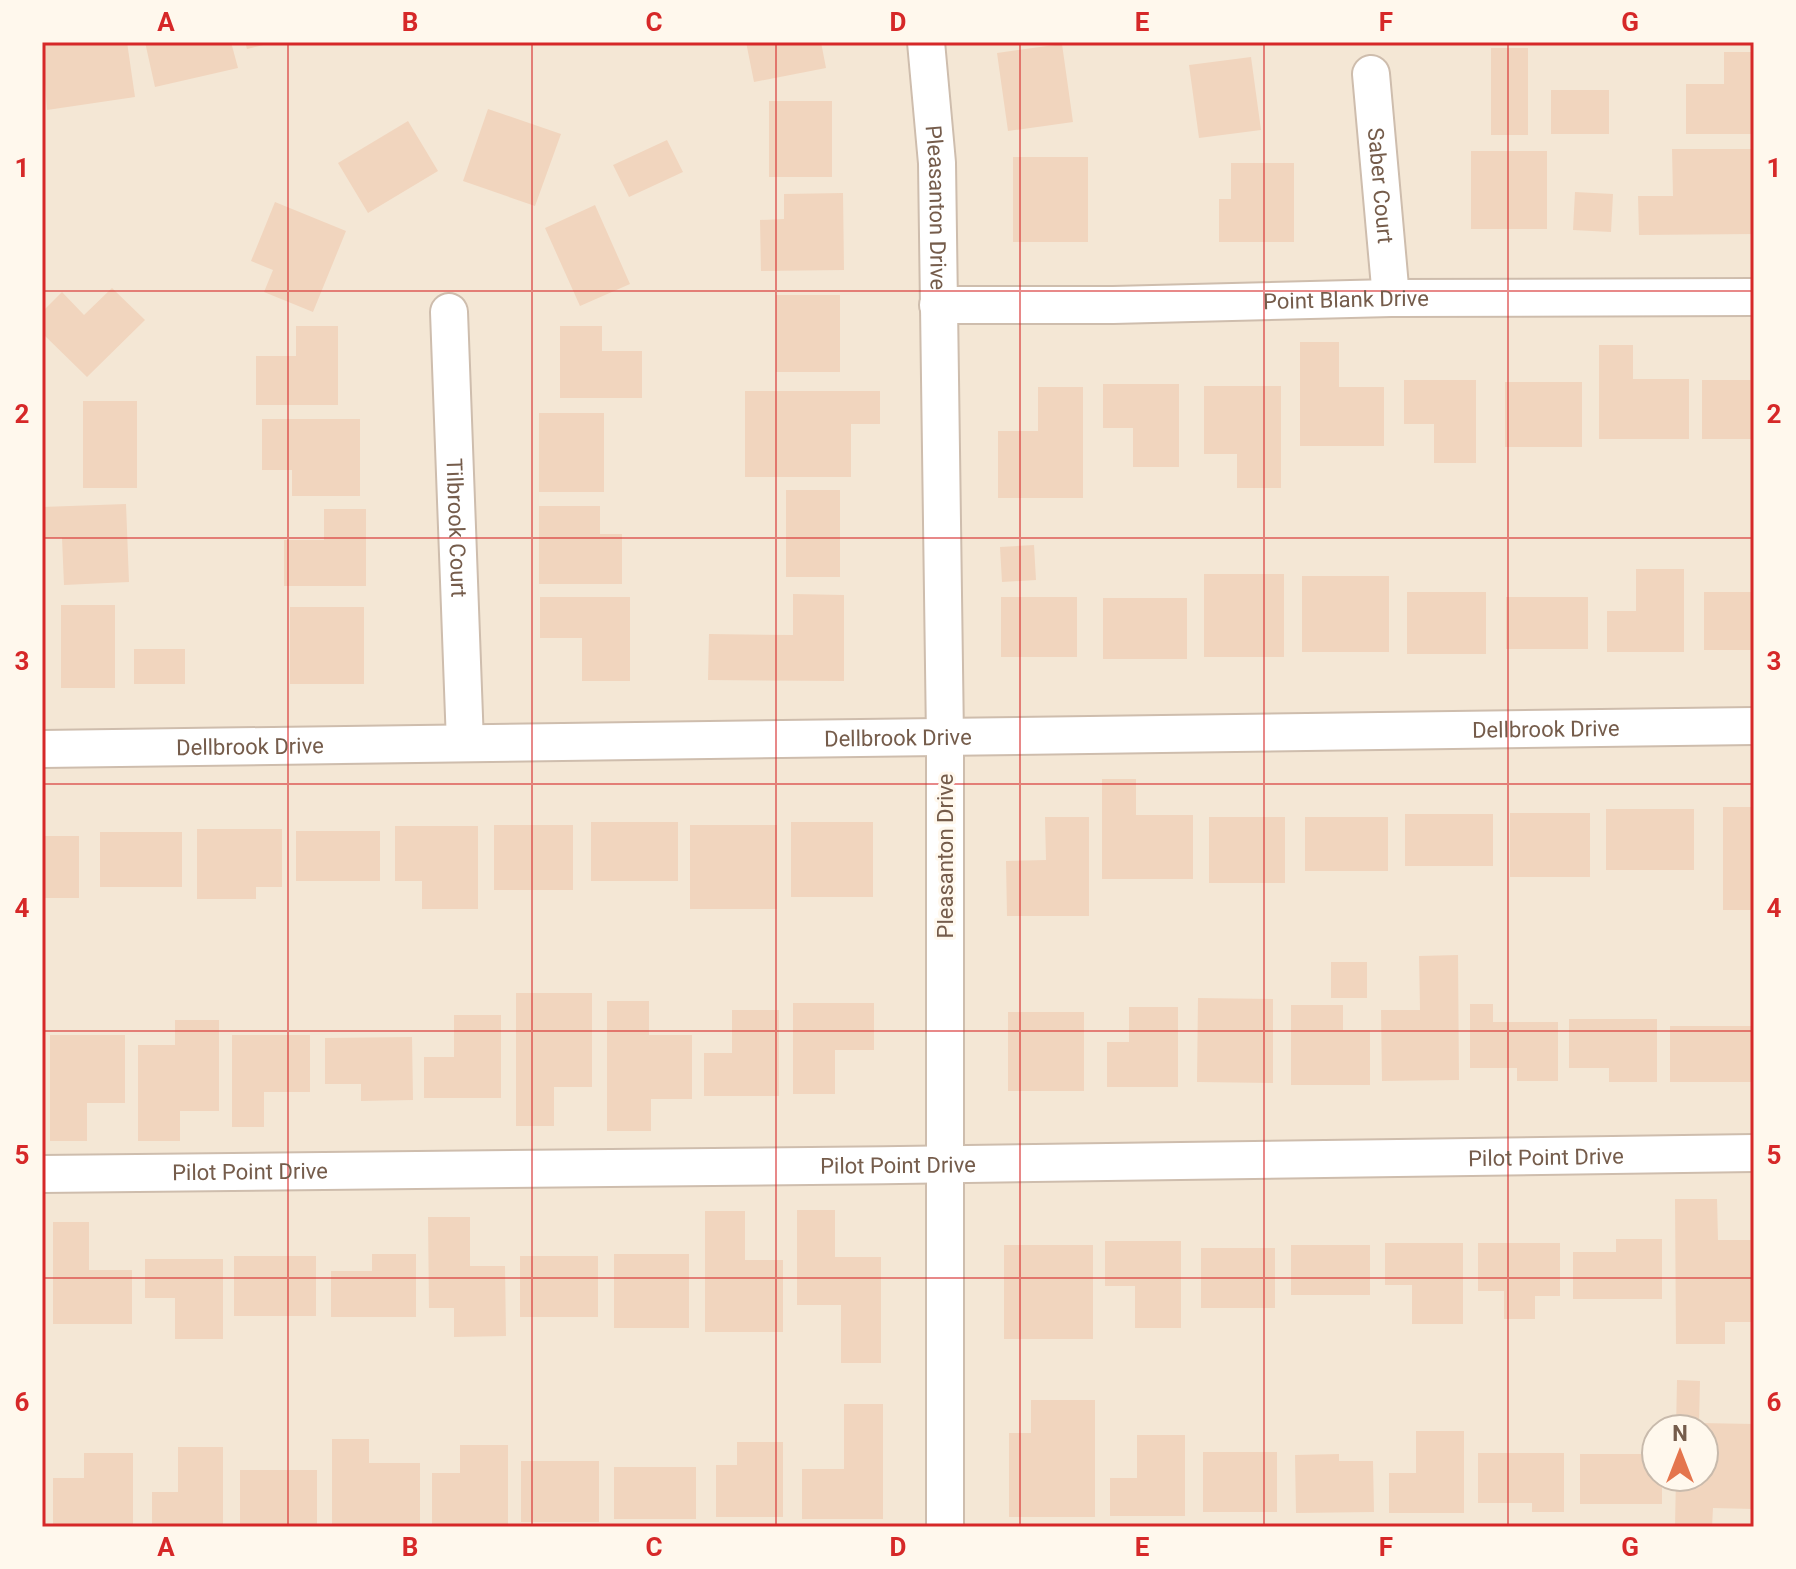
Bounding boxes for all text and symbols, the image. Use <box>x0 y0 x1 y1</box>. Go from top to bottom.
text: A <box>157 7 175 37</box>
text: B <box>402 7 418 37</box>
text: C <box>645 7 663 37</box>
text: D <box>890 7 906 37</box>
text: E <box>1135 7 1150 37</box>
text: F <box>1379 7 1393 37</box>
text: G <box>1621 7 1639 37</box>
street label: Pleasanton Drive <box>921 124 951 290</box>
street label: Saber Court <box>1363 127 1398 245</box>
text: 1 <box>15 153 29 183</box>
text: 1 <box>1767 153 1781 183</box>
street label: Point Blank Drive <box>1263 286 1429 314</box>
text: 2 <box>15 399 29 429</box>
text: 2 <box>1767 399 1781 429</box>
street label: Tilbrook Court <box>441 458 472 598</box>
text: 3 <box>15 646 29 676</box>
text: 3 <box>1767 646 1781 676</box>
street label: Dellbrook Drive <box>1472 716 1620 743</box>
street label: Dellbrook Drive <box>824 725 972 751</box>
street label: Dellbrook Drive <box>176 733 324 760</box>
street label: Pleasanton Drive <box>933 774 958 938</box>
text: 4 <box>15 893 30 923</box>
text: 4 <box>1767 893 1782 923</box>
text: 5 <box>15 1140 29 1170</box>
text: 5 <box>1767 1140 1781 1170</box>
street label: Pilot Point Drive <box>1468 1144 1624 1171</box>
street label: Pilot Point Drive <box>820 1152 976 1179</box>
street label: Pilot Point Drive <box>172 1158 328 1185</box>
text: 6 <box>15 1387 30 1417</box>
text: 6 <box>1767 1387 1782 1417</box>
north arrow <box>1640 1413 1720 1493</box>
text: N <box>1672 1421 1688 1446</box>
text: A <box>157 1532 175 1562</box>
text: B <box>402 1532 418 1562</box>
text: C <box>645 1532 663 1562</box>
text: D <box>890 1532 906 1562</box>
text: E <box>1135 1532 1150 1562</box>
text: F <box>1379 1532 1393 1562</box>
text: G <box>1621 1532 1639 1562</box>

